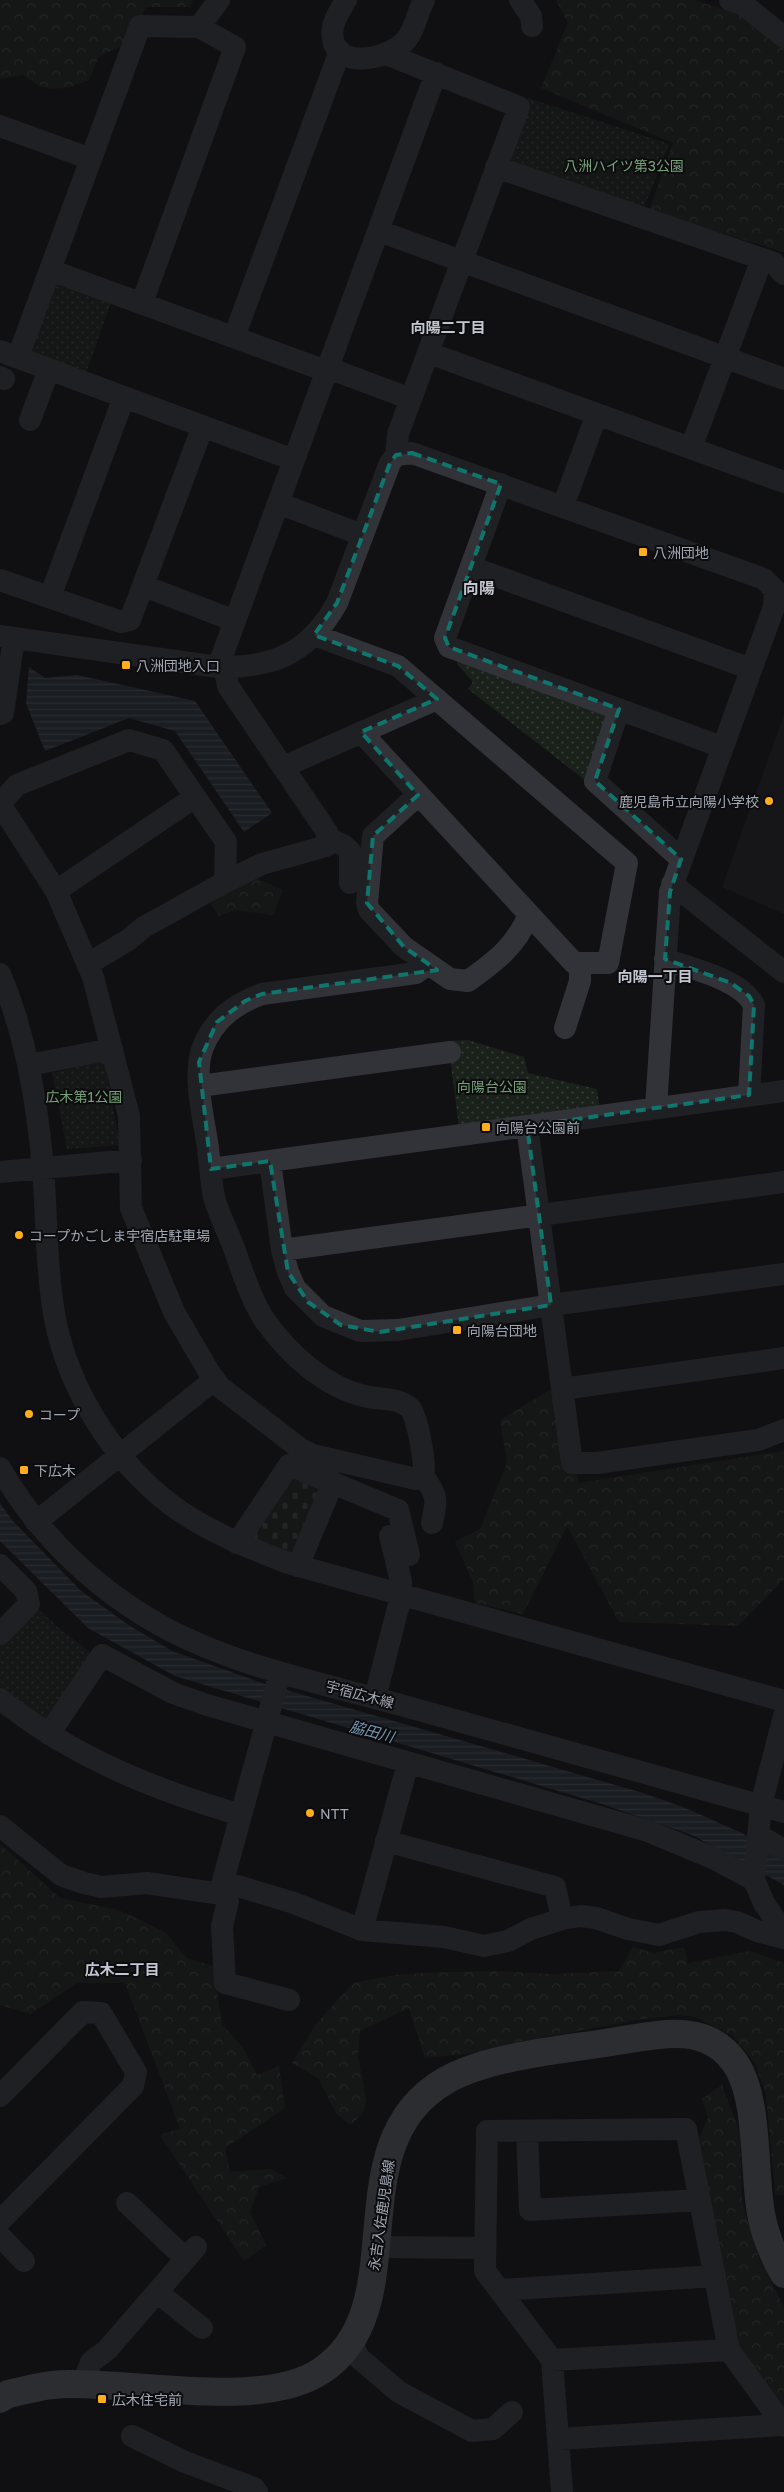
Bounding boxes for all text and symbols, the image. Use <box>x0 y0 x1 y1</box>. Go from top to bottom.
park label: 八洲ハイツ第3公園 <box>564 157 684 174</box>
district label: 向陽二丁目 <box>410 318 486 336</box>
place label: 八洲団地 <box>653 544 709 561</box>
marker: 八洲団地 <box>637 546 649 558</box>
district label: 向陽 <box>463 578 495 598</box>
place label: 八洲団地入口 <box>136 657 220 674</box>
marker: 八洲団地入口 <box>120 659 132 671</box>
place label: 鹿児島市立向陽小学校 <box>619 793 759 810</box>
marker: 鹿児島市立向陽小学校 <box>763 795 775 807</box>
district label: 向陽一丁目 <box>617 967 693 985</box>
park label: 向陽台公園 <box>457 1078 527 1095</box>
park label: 広木第1公園 <box>46 1088 122 1105</box>
place label: 向陽台公園前 <box>496 1119 580 1136</box>
marker: 向陽台公園前 <box>480 1121 492 1133</box>
place label: コープかごしま宇宿店駐車場 <box>29 1227 210 1244</box>
marker: コープかごしま宇宿店駐車場 <box>13 1229 25 1241</box>
place label: 向陽台団地 <box>467 1322 537 1339</box>
marker: 向陽台団地 <box>451 1324 463 1336</box>
place label: コープ <box>39 1406 80 1423</box>
marker: コープ <box>23 1408 35 1420</box>
place label: 下広木 <box>34 1462 76 1479</box>
marker: 下広木 <box>18 1464 30 1476</box>
street label: 宇宿広木線 <box>324 1677 396 1711</box>
water label: 脇田川 <box>348 1716 398 1746</box>
place label: NTT <box>320 1805 349 1822</box>
marker: NTT <box>304 1807 316 1819</box>
district label: 広木二丁目 <box>84 1960 160 1978</box>
street label: 永吉入佐鹿児島線 <box>365 2158 397 2272</box>
place label: 広木住宅前 <box>112 2391 182 2408</box>
marker: 広木住宅前 <box>96 2393 108 2405</box>

